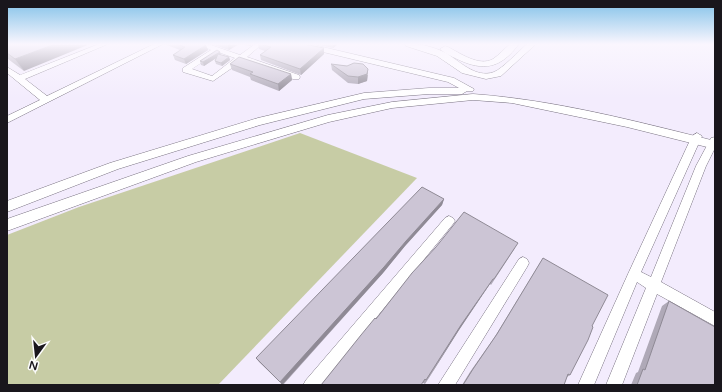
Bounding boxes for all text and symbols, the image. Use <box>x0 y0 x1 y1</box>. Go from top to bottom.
north arrow <box>16 336 56 376</box>
text: N <box>28 358 39 373</box>

